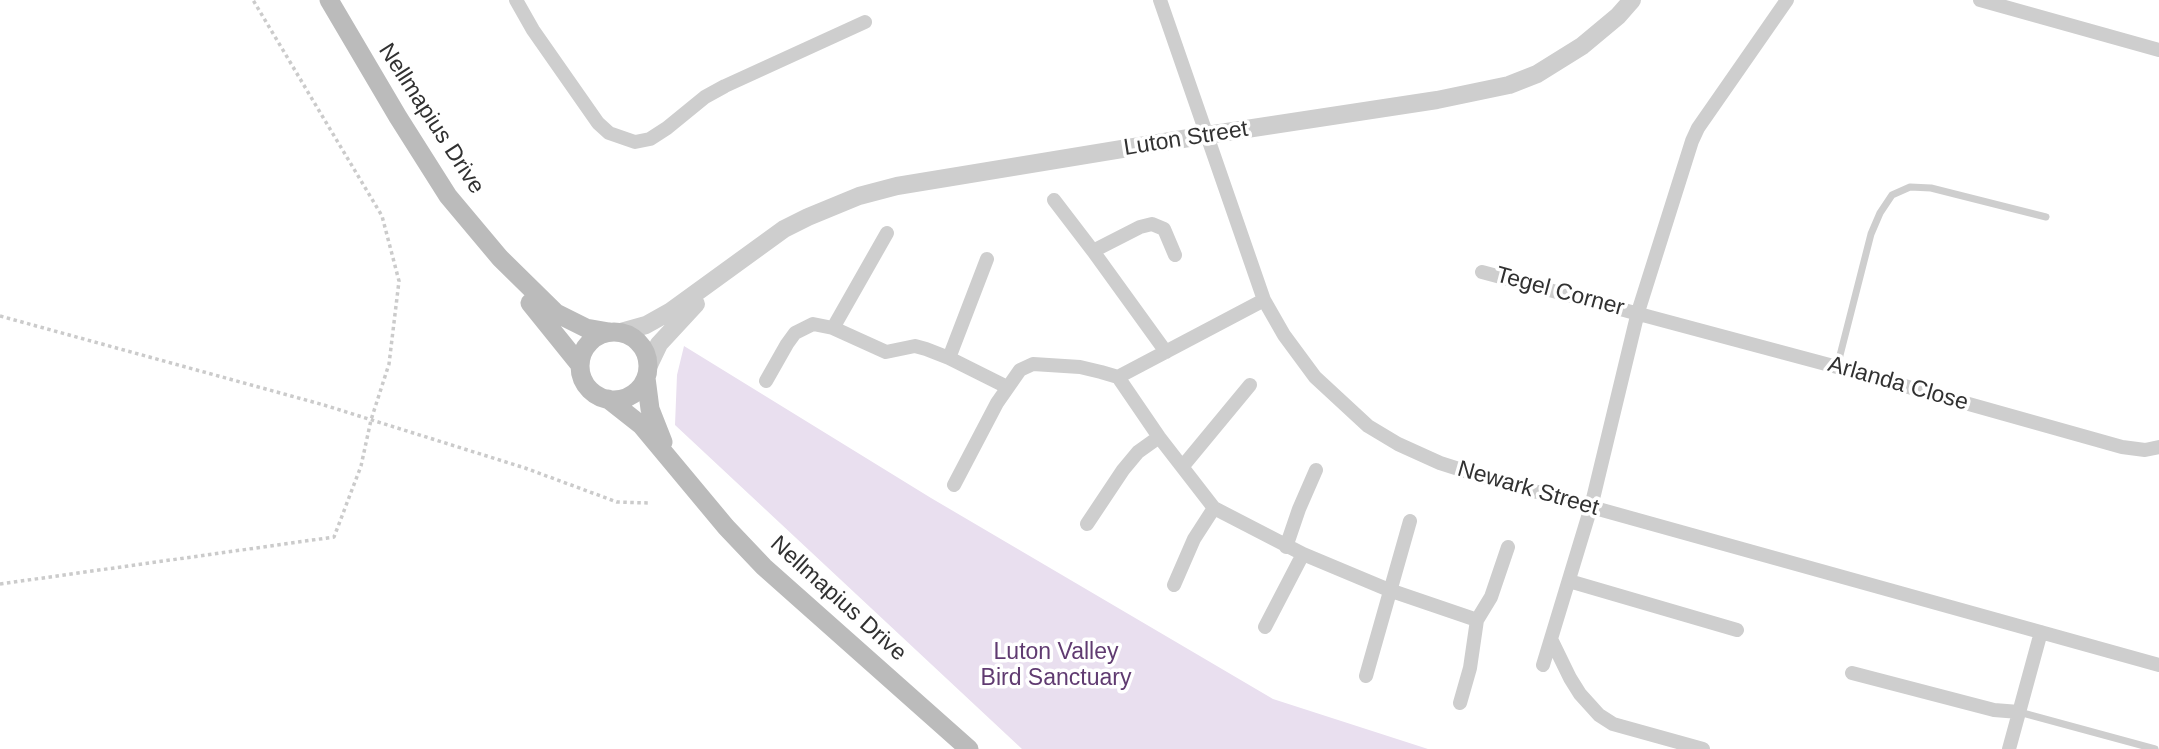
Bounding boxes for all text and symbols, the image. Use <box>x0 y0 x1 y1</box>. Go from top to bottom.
street label: Nellmapius Drive <box>372 39 490 199</box>
street label: Luton Street <box>1122 116 1250 162</box>
street label: Tegel Corner <box>1493 262 1627 322</box>
street label: Arlanda Close <box>1825 351 1971 417</box>
street label: Newark Street <box>1454 456 1602 522</box>
street label: Nellmapius Drive <box>764 531 912 667</box>
park label: Luton Valley Bird Sanctuary <box>981 639 1131 693</box>

